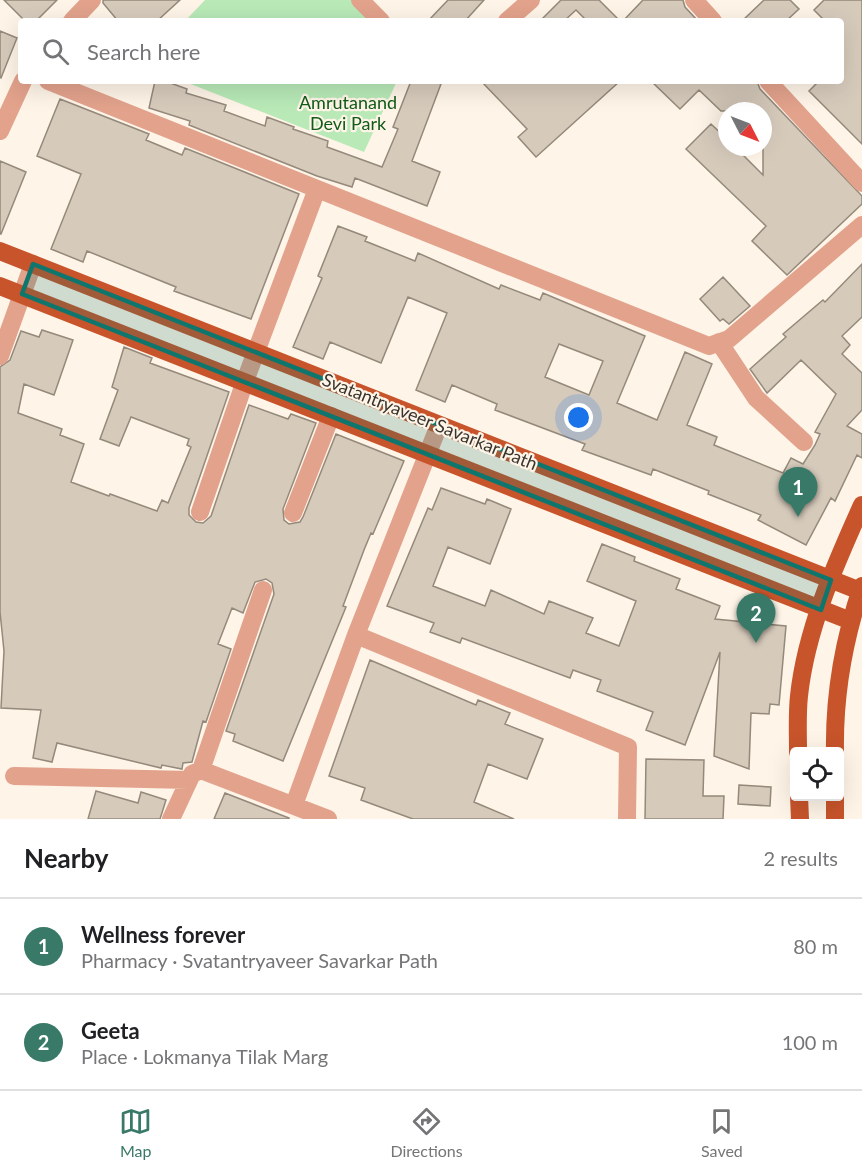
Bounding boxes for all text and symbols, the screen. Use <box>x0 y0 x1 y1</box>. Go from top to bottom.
search box <box>18 18 844 84</box>
icon: search <box>39 35 72 68</box>
text: Search here <box>87 38 200 65</box>
park label: Amrutanand Devi Park <box>299 91 397 134</box>
north arrow <box>718 102 772 156</box>
street label: Svatantryaveer Savarkar Path <box>319 368 541 474</box>
your location <box>564 403 593 432</box>
pin: 1 <box>778 468 818 517</box>
pin: 2 <box>736 594 776 643</box>
map controls <box>790 747 844 801</box>
button: locate <box>790 747 844 801</box>
text: Nearby <box>24 842 109 874</box>
text: 2 results <box>763 846 838 870</box>
text: Wellness forever <box>81 921 245 948</box>
text: 1 <box>38 934 49 958</box>
text: 80 m <box>793 934 838 958</box>
text: Pharmacy · Svatantryaveer Savarkar Path <box>81 948 438 972</box>
text: Geeta <box>81 1017 140 1044</box>
text: 2 <box>38 1030 49 1054</box>
text: 100 m <box>782 1030 838 1054</box>
text: Place · Lokmanya Tilak Marg <box>81 1044 328 1068</box>
tab: Map <box>119 1105 152 1160</box>
tab: Directions <box>390 1105 463 1160</box>
tab: Saved <box>701 1105 743 1160</box>

